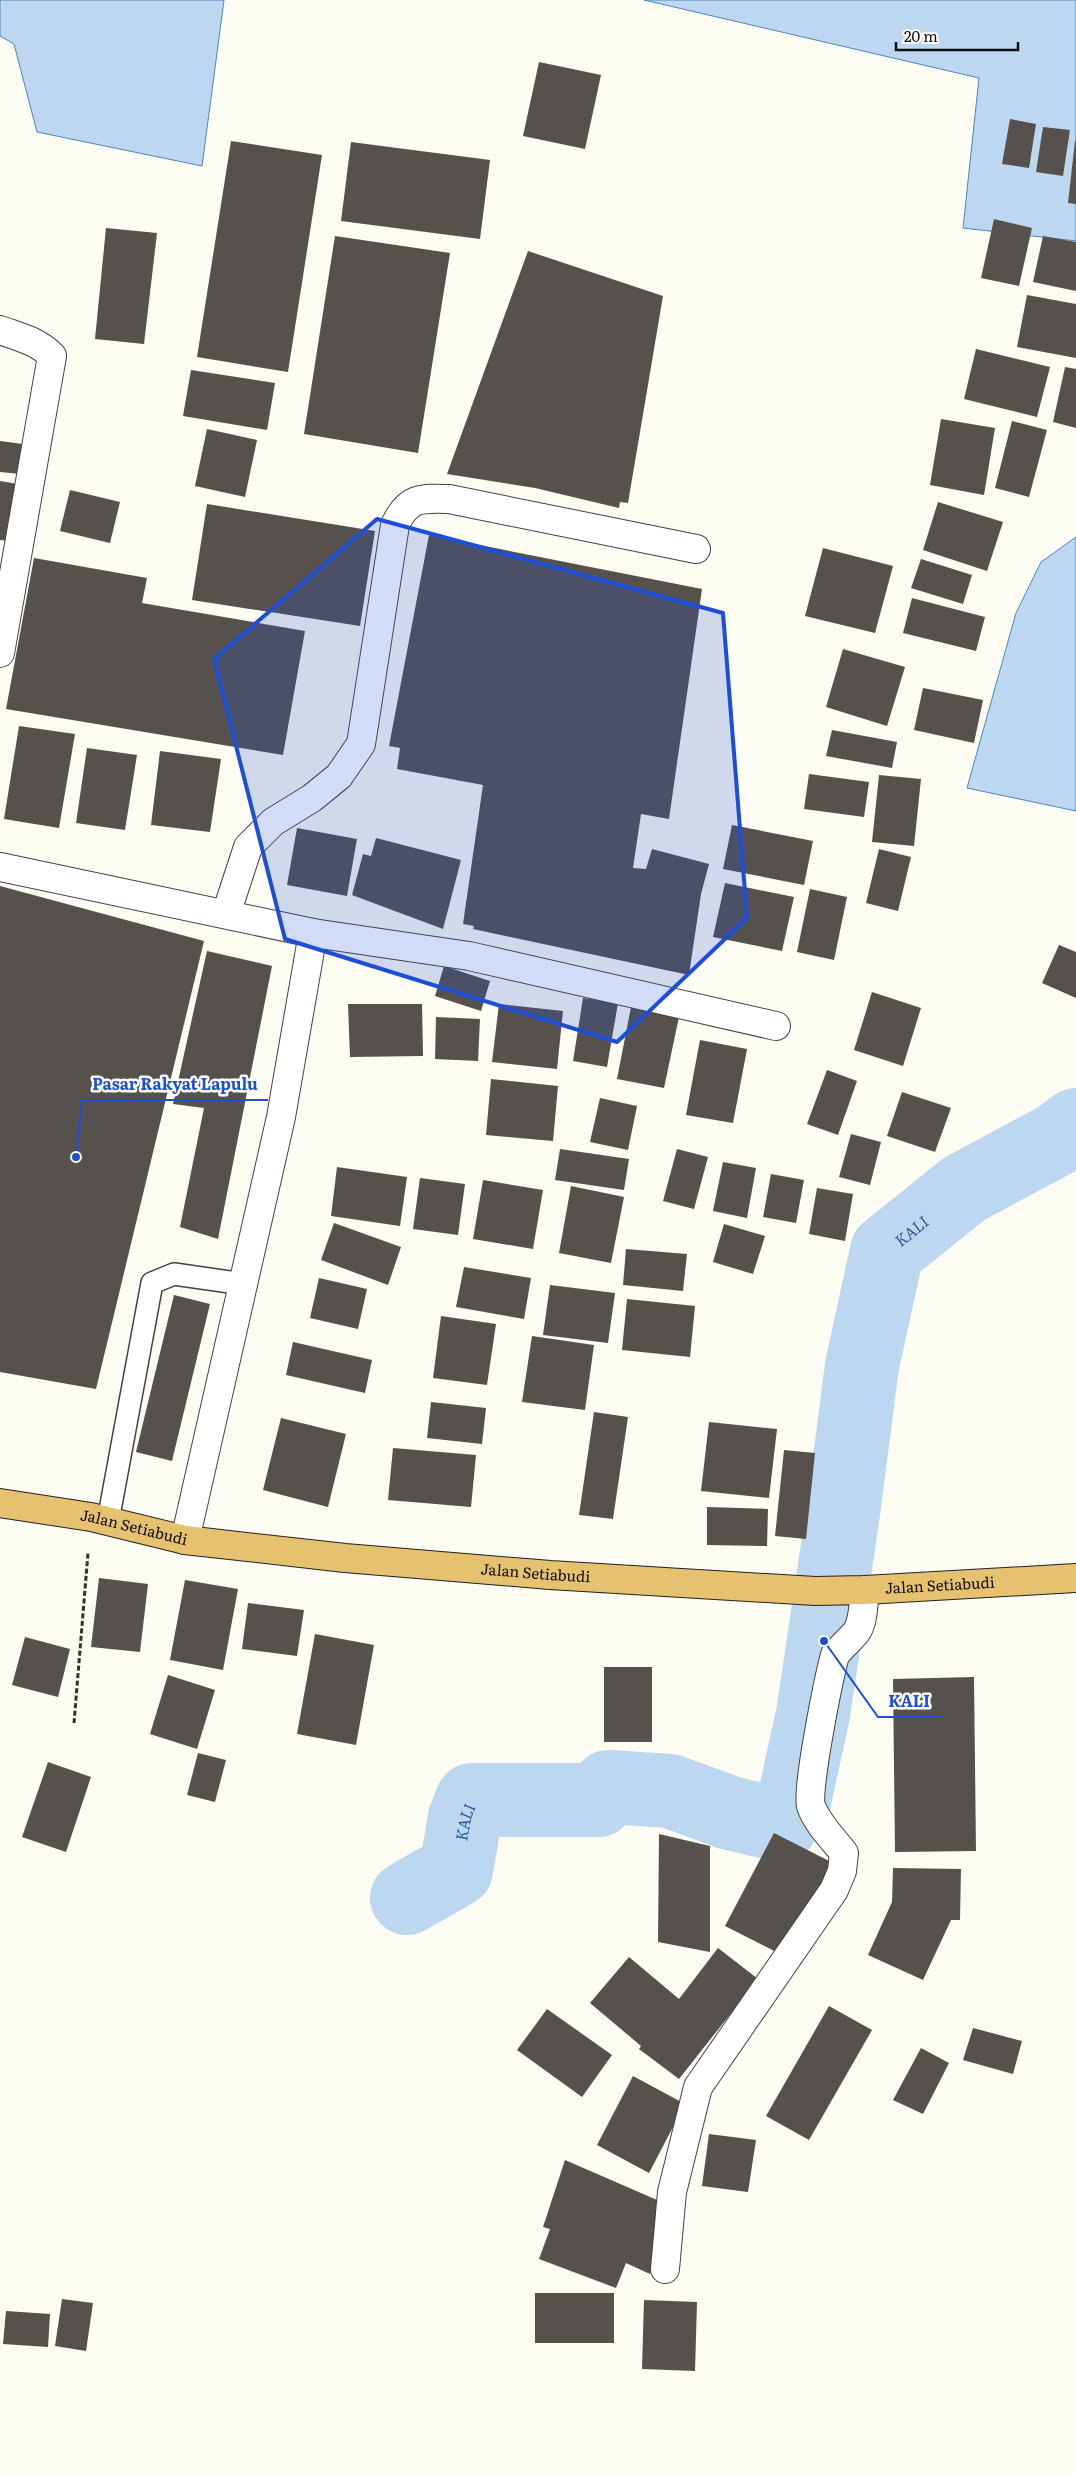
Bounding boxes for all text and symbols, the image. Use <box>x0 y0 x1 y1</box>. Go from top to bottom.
scale bar <box>896 20 1018 52</box>
text: 20 m <box>904 24 938 47</box>
callout: Pasar Rakyat Lapulu <box>82 1069 268 1100</box>
text: Pasar Rakyat Lapulu <box>92 1071 258 1095</box>
water label: KALI <box>889 1209 933 1251</box>
street label: Jalan Setiabudi <box>79 1502 190 1550</box>
street label: Jalan Setiabudi <box>480 1556 591 1587</box>
street label: Jalan Setiabudi <box>884 1570 995 1599</box>
callout: KALI <box>878 1686 940 1717</box>
text: KALI <box>888 1688 930 1712</box>
water label: KALI <box>448 1800 481 1842</box>

